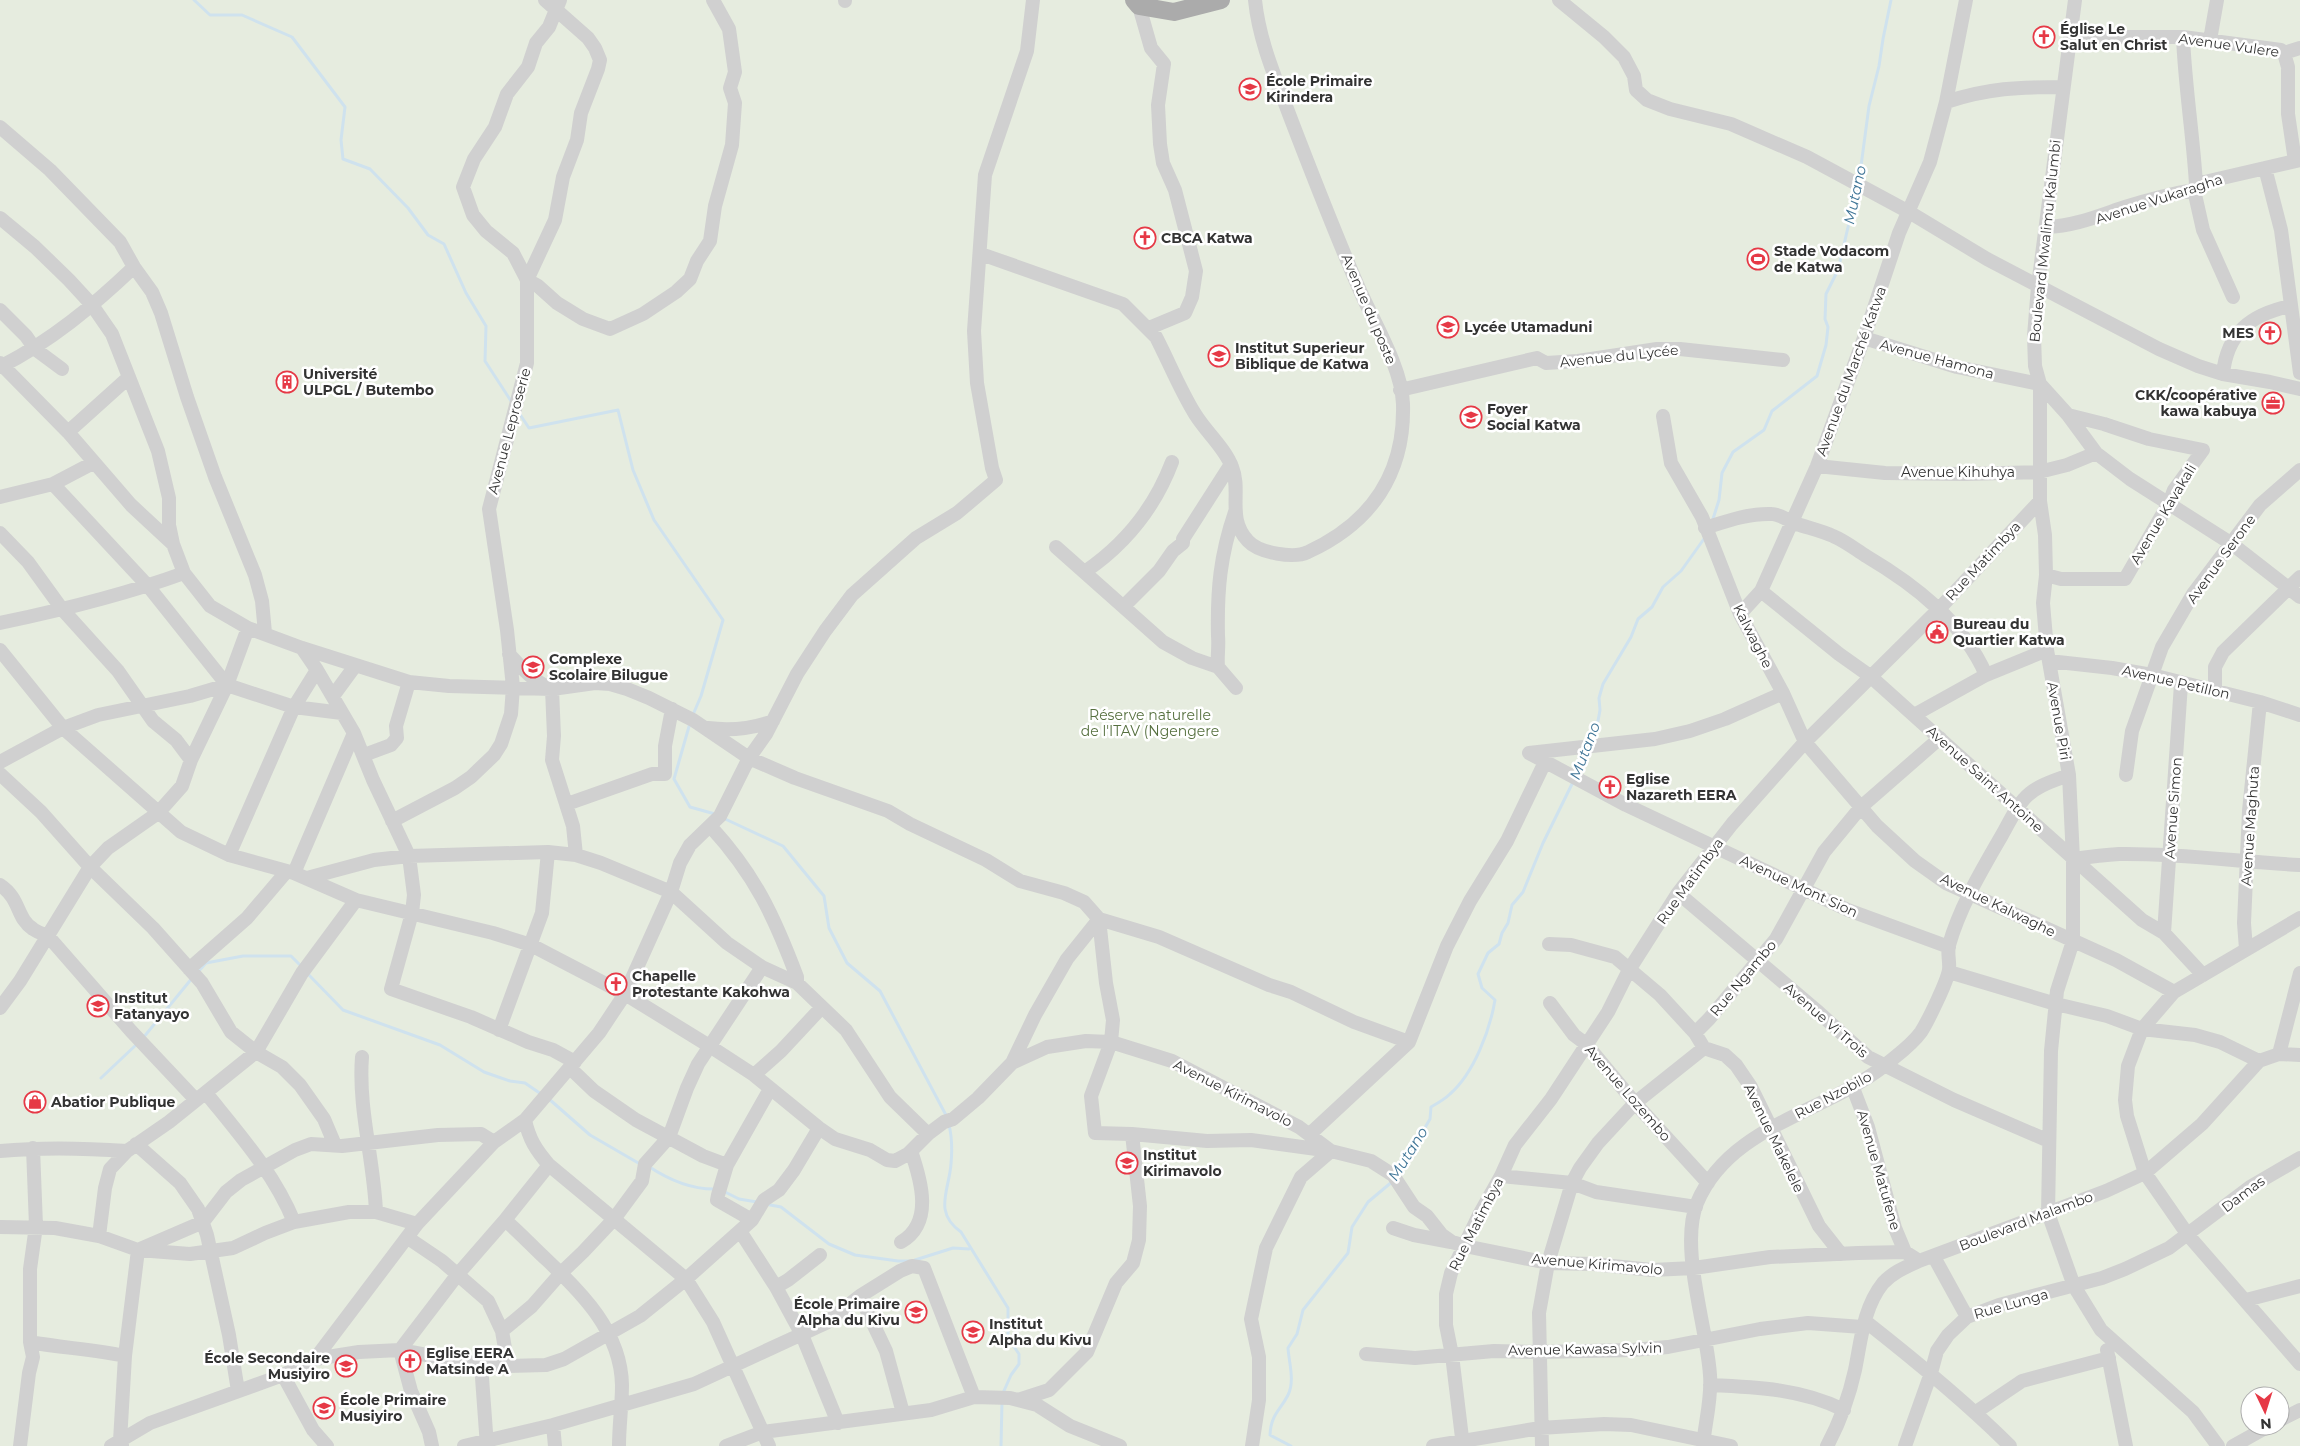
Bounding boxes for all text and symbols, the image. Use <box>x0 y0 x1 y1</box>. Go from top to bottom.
place label: Église Le Salut en Christ <box>2060 20 2167 54</box>
church icon: Église Le Salut en Christ <box>2032 25 2056 49</box>
street label: Avenue Vulere <box>2178 29 2280 61</box>
place label: École Primaire Kirindera <box>1266 72 1372 106</box>
school or university icon: École Primaire Kirindera <box>1238 77 1262 101</box>
street label: Boulevard Mwalimu Kalumbi <box>2025 139 2065 343</box>
water label: Mutano <box>1839 164 1870 226</box>
street label: Avenue Vukaragha <box>2093 170 2225 228</box>
church icon: CBCA Katwa <box>1133 226 1157 250</box>
place label: CBCA Katwa <box>1161 229 1253 247</box>
place label: Stade Vodacom de Katwa <box>1774 242 1889 276</box>
sports icon: Stade Vodacom de Katwa <box>1746 247 1770 271</box>
street label: Avenue du poste <box>1338 251 1400 367</box>
street label: Avenue du Marché Katwa <box>1812 284 1890 458</box>
school or university icon: Lycée Utamaduni <box>1436 315 1460 339</box>
place label: Lycée Utamaduni <box>1464 318 1593 336</box>
church icon: MES <box>2258 321 2282 345</box>
place label: MES <box>2222 324 2254 342</box>
street label: Avenue Hamona <box>1878 335 1996 383</box>
place label: Institut Superieur Biblique de Katwa <box>1235 339 1369 373</box>
street label: Avenue du Lycée <box>1559 341 1679 371</box>
school or university icon: Institut Superieur Biblique de Katwa <box>1207 344 1231 368</box>
place label: Université ULPGL / Butembo <box>303 365 434 399</box>
street label: Avenue Leproserie <box>484 366 534 496</box>
building icon: Université ULPGL / Butembo <box>275 370 299 394</box>
place label: CKK/coopérative kawa kabuya <box>2135 386 2257 420</box>
office icon: CKK/coopérative kawa kabuya <box>2261 391 2285 415</box>
place label: Foyer Social Katwa <box>1487 400 1581 434</box>
school or university icon: Foyer Social Katwa <box>1459 405 1483 429</box>
street label: Avenue Kavakali <box>2126 461 2200 567</box>
street label: Avenue Kihuhya <box>1901 463 2015 481</box>
street label: Avenue Serone <box>2183 511 2259 607</box>
street label: Rue Matimbya <box>1941 517 2025 605</box>
street label: Kalwaghe <box>1729 601 1777 671</box>
place label: Bureau du Quartier Katwa <box>1953 615 2065 649</box>
public building icon: Bureau du Quartier Katwa <box>1925 620 1949 644</box>
place label: Complexe Scolaire Bilugue <box>549 650 668 684</box>
school or university icon: Complexe Scolaire Bilugue <box>521 655 545 679</box>
street label: Avenue Petillon <box>2120 661 2232 703</box>
street label: Avenue Piri <box>2043 680 2075 762</box>
park label: Réserve naturelle de l'ITAV (Ngengere <box>1081 706 1219 740</box>
water label: Mutano <box>1565 719 1604 782</box>
street label: Avenue Saint Antoine <box>1923 722 2047 836</box>
street label: Avenue Simon <box>2160 757 2186 859</box>
street label: Avenue Maghuta <box>2237 765 2263 887</box>
place label: Eglise Nazareth EERA <box>1626 770 1737 804</box>
church icon: Eglise Nazareth EERA <box>1598 775 1622 799</box>
street label: Rue Matimbya <box>1653 834 1727 928</box>
street label: Avenue Mont Sion <box>1737 851 1861 921</box>
street label: Avenue Kalwaghe <box>1937 869 2059 941</box>
street label: Rue Ngambo <box>1706 936 1780 1020</box>
place label: Chapelle Protestante Kakohwa <box>632 967 790 1001</box>
church icon: Chapelle Protestante Kakohwa <box>604 972 628 996</box>
street label: Avenue Vi Trois <box>1780 978 1872 1062</box>
place label: Institut Fatanyayo <box>114 989 189 1023</box>
school or university icon: Institut Fatanyayo <box>86 994 110 1018</box>
street label: Avenue Lozembo <box>1581 1041 1675 1145</box>
street label: Avenue Kirimavolo <box>1170 1055 1296 1131</box>
street label: Rue Nzobilo <box>1791 1067 1875 1123</box>
street label: Avenue Makelele <box>1740 1081 1808 1195</box>
shop icon: Abatior Publique <box>23 1090 47 1114</box>
place label: Abatior Publique <box>50 1093 176 1111</box>
street label: Avenue Matufene <box>1853 1108 1905 1232</box>
water label: Mutano <box>1384 1123 1432 1184</box>
place label: Institut Kirimavolo <box>1143 1146 1222 1180</box>
school or university icon: Institut Kirimavolo <box>1115 1151 1139 1175</box>
street label: Damas <box>2218 1172 2268 1216</box>
street label: Rue Matimbya <box>1445 1174 1507 1274</box>
street label: Boulevard Malambo <box>1957 1187 2096 1255</box>
street label: Avenue Kirimavolo <box>1531 1249 1663 1279</box>
street label: Rue Lunga <box>1972 1285 2050 1323</box>
place label: École Primaire Alpha du Kivu <box>794 1295 900 1329</box>
school or university icon: École Primaire Alpha du Kivu <box>904 1300 928 1324</box>
place label: Institut Alpha du Kivu <box>988 1315 1092 1349</box>
school or university icon: Institut Alpha du Kivu <box>961 1320 985 1344</box>
street label: Avenue Kawasa Sylvin <box>1508 1339 1662 1359</box>
place label: Eglise EERA Matsinde A <box>426 1344 514 1378</box>
place label: École Secondaire Musiyiro <box>204 1349 330 1383</box>
church icon: Eglise EERA Matsinde A <box>398 1349 422 1373</box>
school or university icon: École Secondaire Musiyiro <box>334 1354 358 1378</box>
north arrow <box>2240 1386 2290 1436</box>
place label: École Primaire Musiyiro <box>340 1391 446 1425</box>
school or university icon: École Primaire Musiyiro <box>312 1396 336 1420</box>
text: N <box>2260 1415 2272 1433</box>

